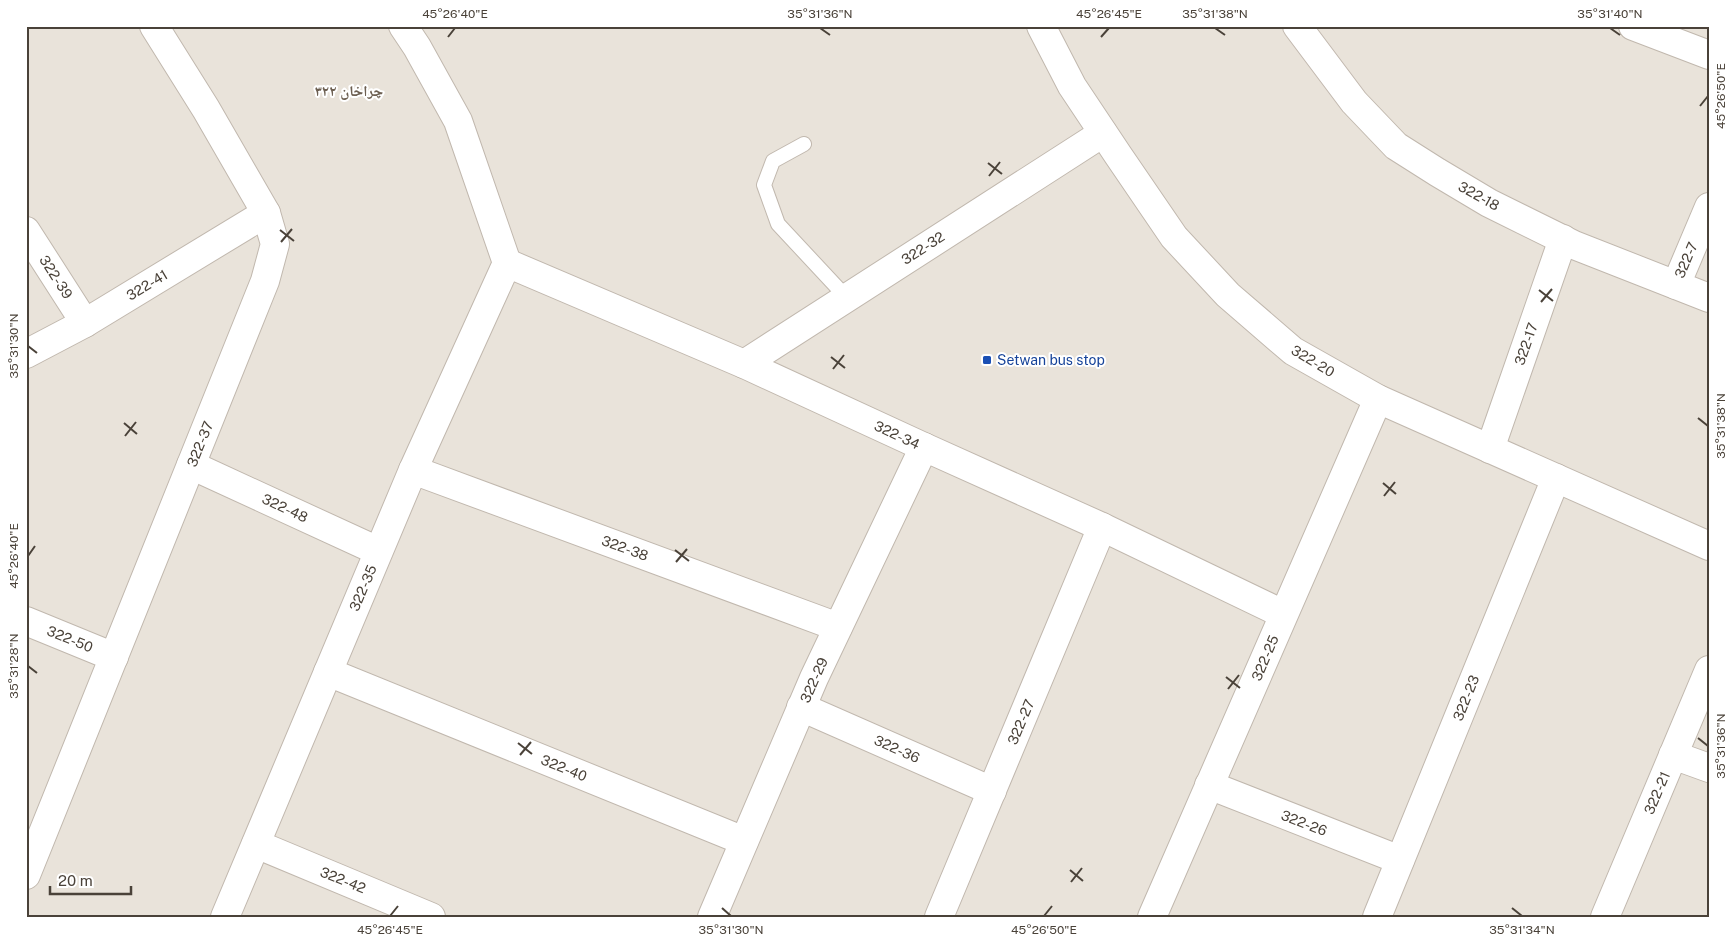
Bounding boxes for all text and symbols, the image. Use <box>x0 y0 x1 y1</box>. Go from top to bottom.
text: 45°26'40"E <box>422 7 488 21</box>
text: 35°31'36"N <box>787 7 853 21</box>
text: 45°26'45"E <box>1076 7 1142 21</box>
text: 35°31'38"N <box>1182 7 1248 21</box>
text: 35°31'40"N <box>1577 7 1643 21</box>
text: 45°26'50"E <box>1714 63 1728 129</box>
district label: چراخان ٣٢٢ <box>315 82 383 100</box>
street label: 322-18 <box>1456 178 1502 214</box>
street label: 322-32 <box>899 228 947 268</box>
street label: 322-7 <box>1671 240 1701 280</box>
street label: 322-39 <box>36 252 76 302</box>
street label: 322-41 <box>123 266 171 304</box>
text: 35°31'30"N <box>7 313 21 379</box>
street label: 322-17 <box>1511 321 1541 367</box>
street label: 322-20 <box>1288 342 1338 380</box>
place label: Setwan bus stop <box>997 352 1105 368</box>
marker: Setwan bus stop <box>981 354 993 366</box>
text: 35°31'38"N <box>1714 393 1728 459</box>
street label: 322-34 <box>872 418 922 453</box>
street label: 322-37 <box>184 419 216 469</box>
street label: 322-48 <box>260 490 310 526</box>
text: 45°26'40"E <box>7 523 21 589</box>
street label: 322-38 <box>599 532 651 564</box>
street label: 322-35 <box>346 562 380 613</box>
street label: 322-50 <box>45 623 95 655</box>
text: 35°31'28"N <box>7 633 21 699</box>
street label: 322-25 <box>1248 633 1282 683</box>
street label: 322-29 <box>797 655 831 705</box>
street label: 322-23 <box>1450 673 1482 723</box>
street label: 322-27 <box>1004 697 1038 747</box>
text: 35°31'36"N <box>1714 713 1728 779</box>
street label: 322-36 <box>872 732 923 766</box>
street label: 322-40 <box>539 752 589 784</box>
street label: 322-21 <box>1641 769 1673 817</box>
street label: 322-26 <box>1279 807 1329 839</box>
scale bar <box>50 863 131 895</box>
street label: 322-42 <box>318 864 368 896</box>
text: 20 m <box>58 872 93 889</box>
text: 45°26'45"E <box>357 923 423 937</box>
text: 35°31'30"N <box>698 923 764 937</box>
text: 45°26'50"E <box>1011 923 1077 937</box>
text: 35°31'34"N <box>1489 923 1555 937</box>

